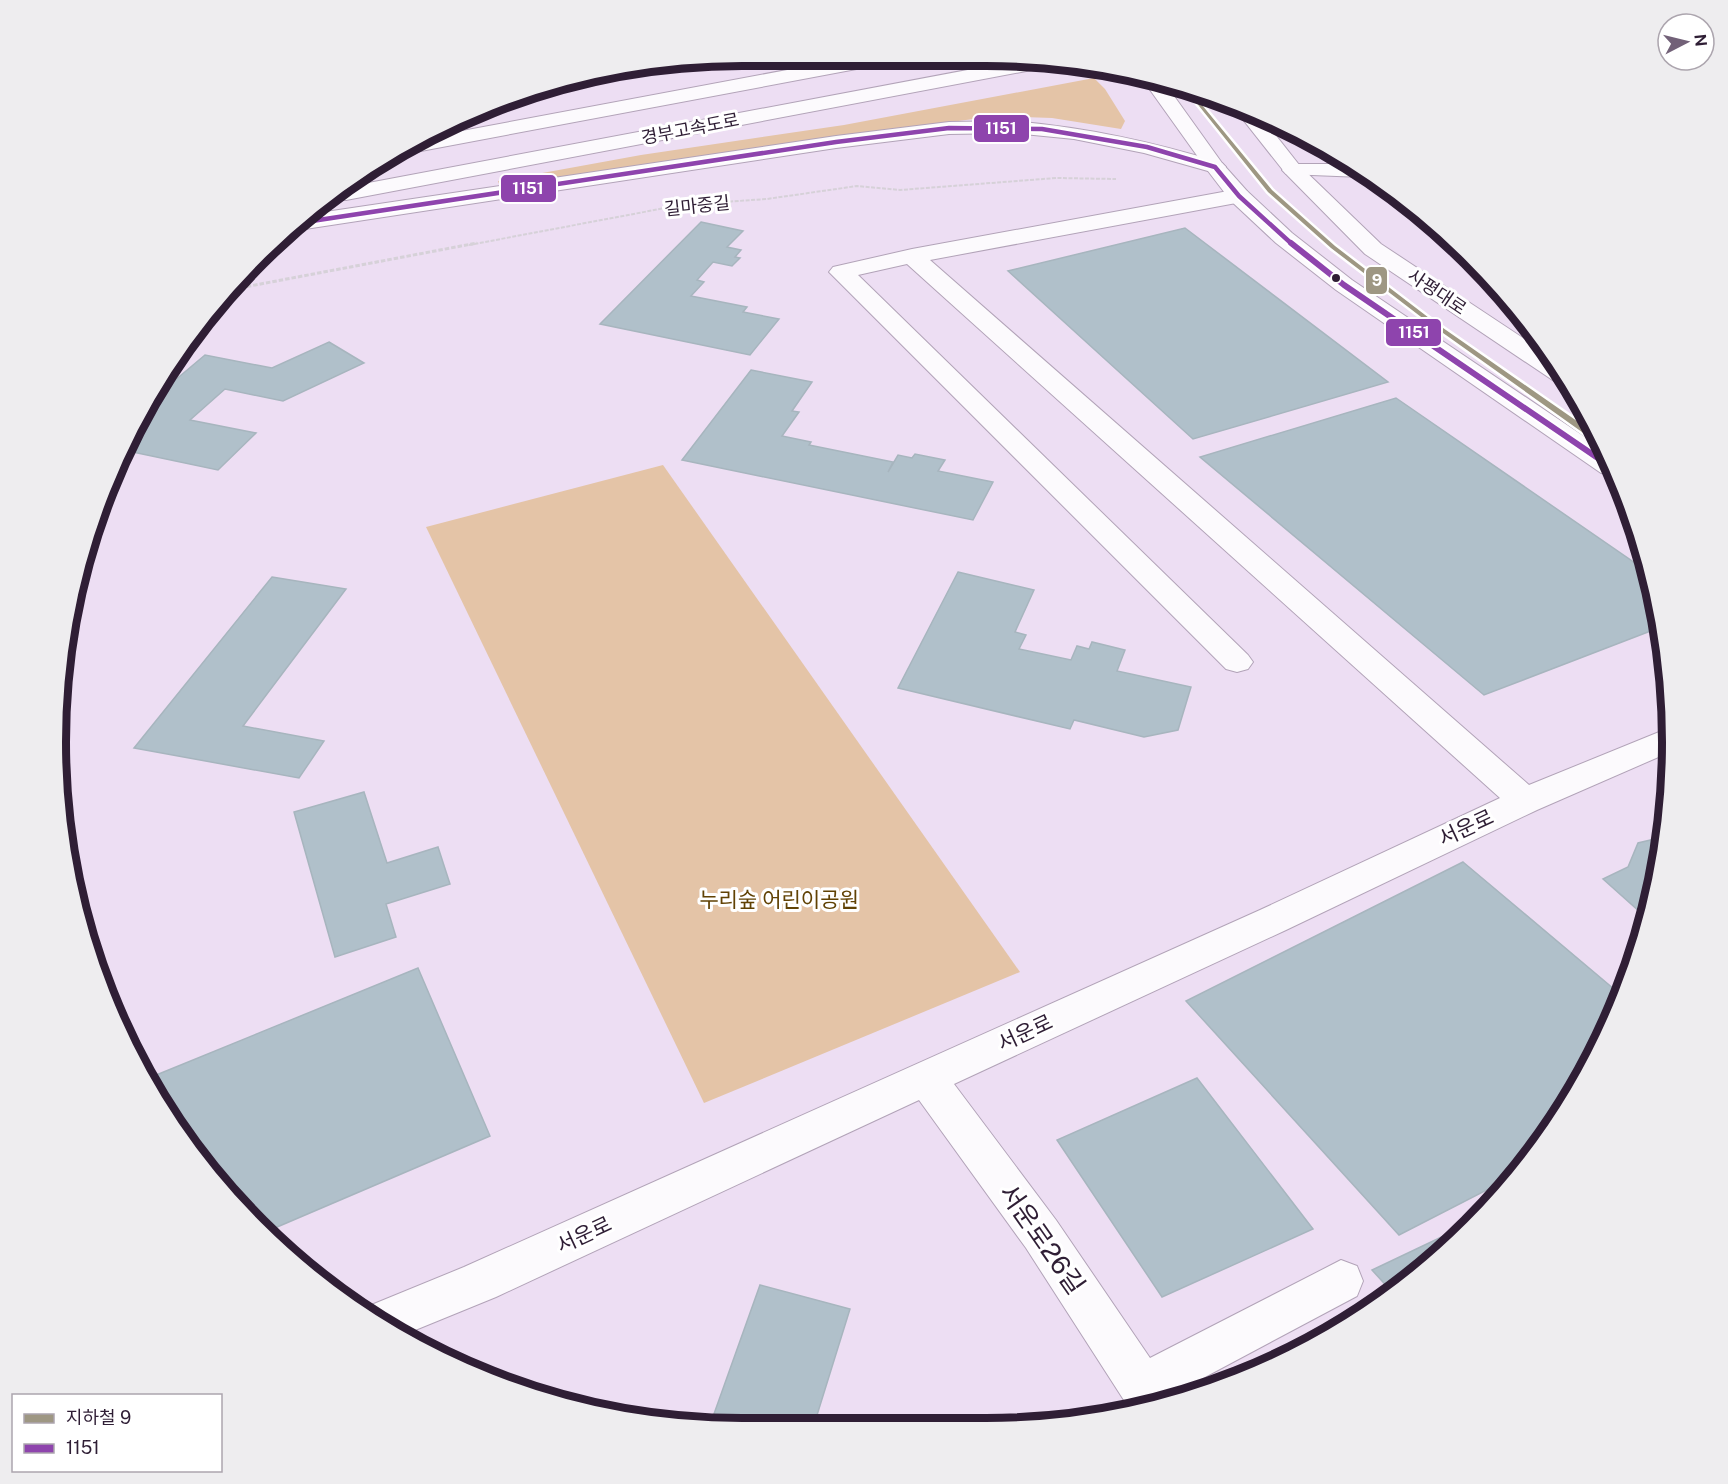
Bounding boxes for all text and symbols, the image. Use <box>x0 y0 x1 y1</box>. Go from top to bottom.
north arrow <box>1656 12 1716 72</box>
text: N <box>1690 33 1711 48</box>
street label: 경부고속도로 <box>639 109 741 148</box>
line badge: 1151 <box>973 114 1030 143</box>
text: 1151 <box>985 119 1017 138</box>
line badge: 1151 <box>500 174 557 203</box>
text: 1151 <box>512 179 544 198</box>
street label: 길마중길 <box>663 192 731 219</box>
street label: 사평대로 <box>1404 264 1471 319</box>
line badge: 9 <box>1365 266 1388 295</box>
text: 9 <box>1372 271 1382 290</box>
unlabelled marker <box>1330 272 1342 284</box>
line badge: 1151 <box>1385 318 1442 347</box>
text: 1151 <box>1398 323 1430 342</box>
street label: 서운로 <box>1434 804 1497 851</box>
park label: 누리숲 어린이공원 <box>699 887 859 912</box>
street label: 서운로 <box>993 1009 1056 1056</box>
street label: 서운로26길 <box>993 1178 1092 1300</box>
street label: 서운로 <box>552 1211 615 1258</box>
legend <box>12 1394 222 1472</box>
text: 지하철 9 <box>66 1407 131 1428</box>
text: 1151 <box>66 1437 100 1458</box>

